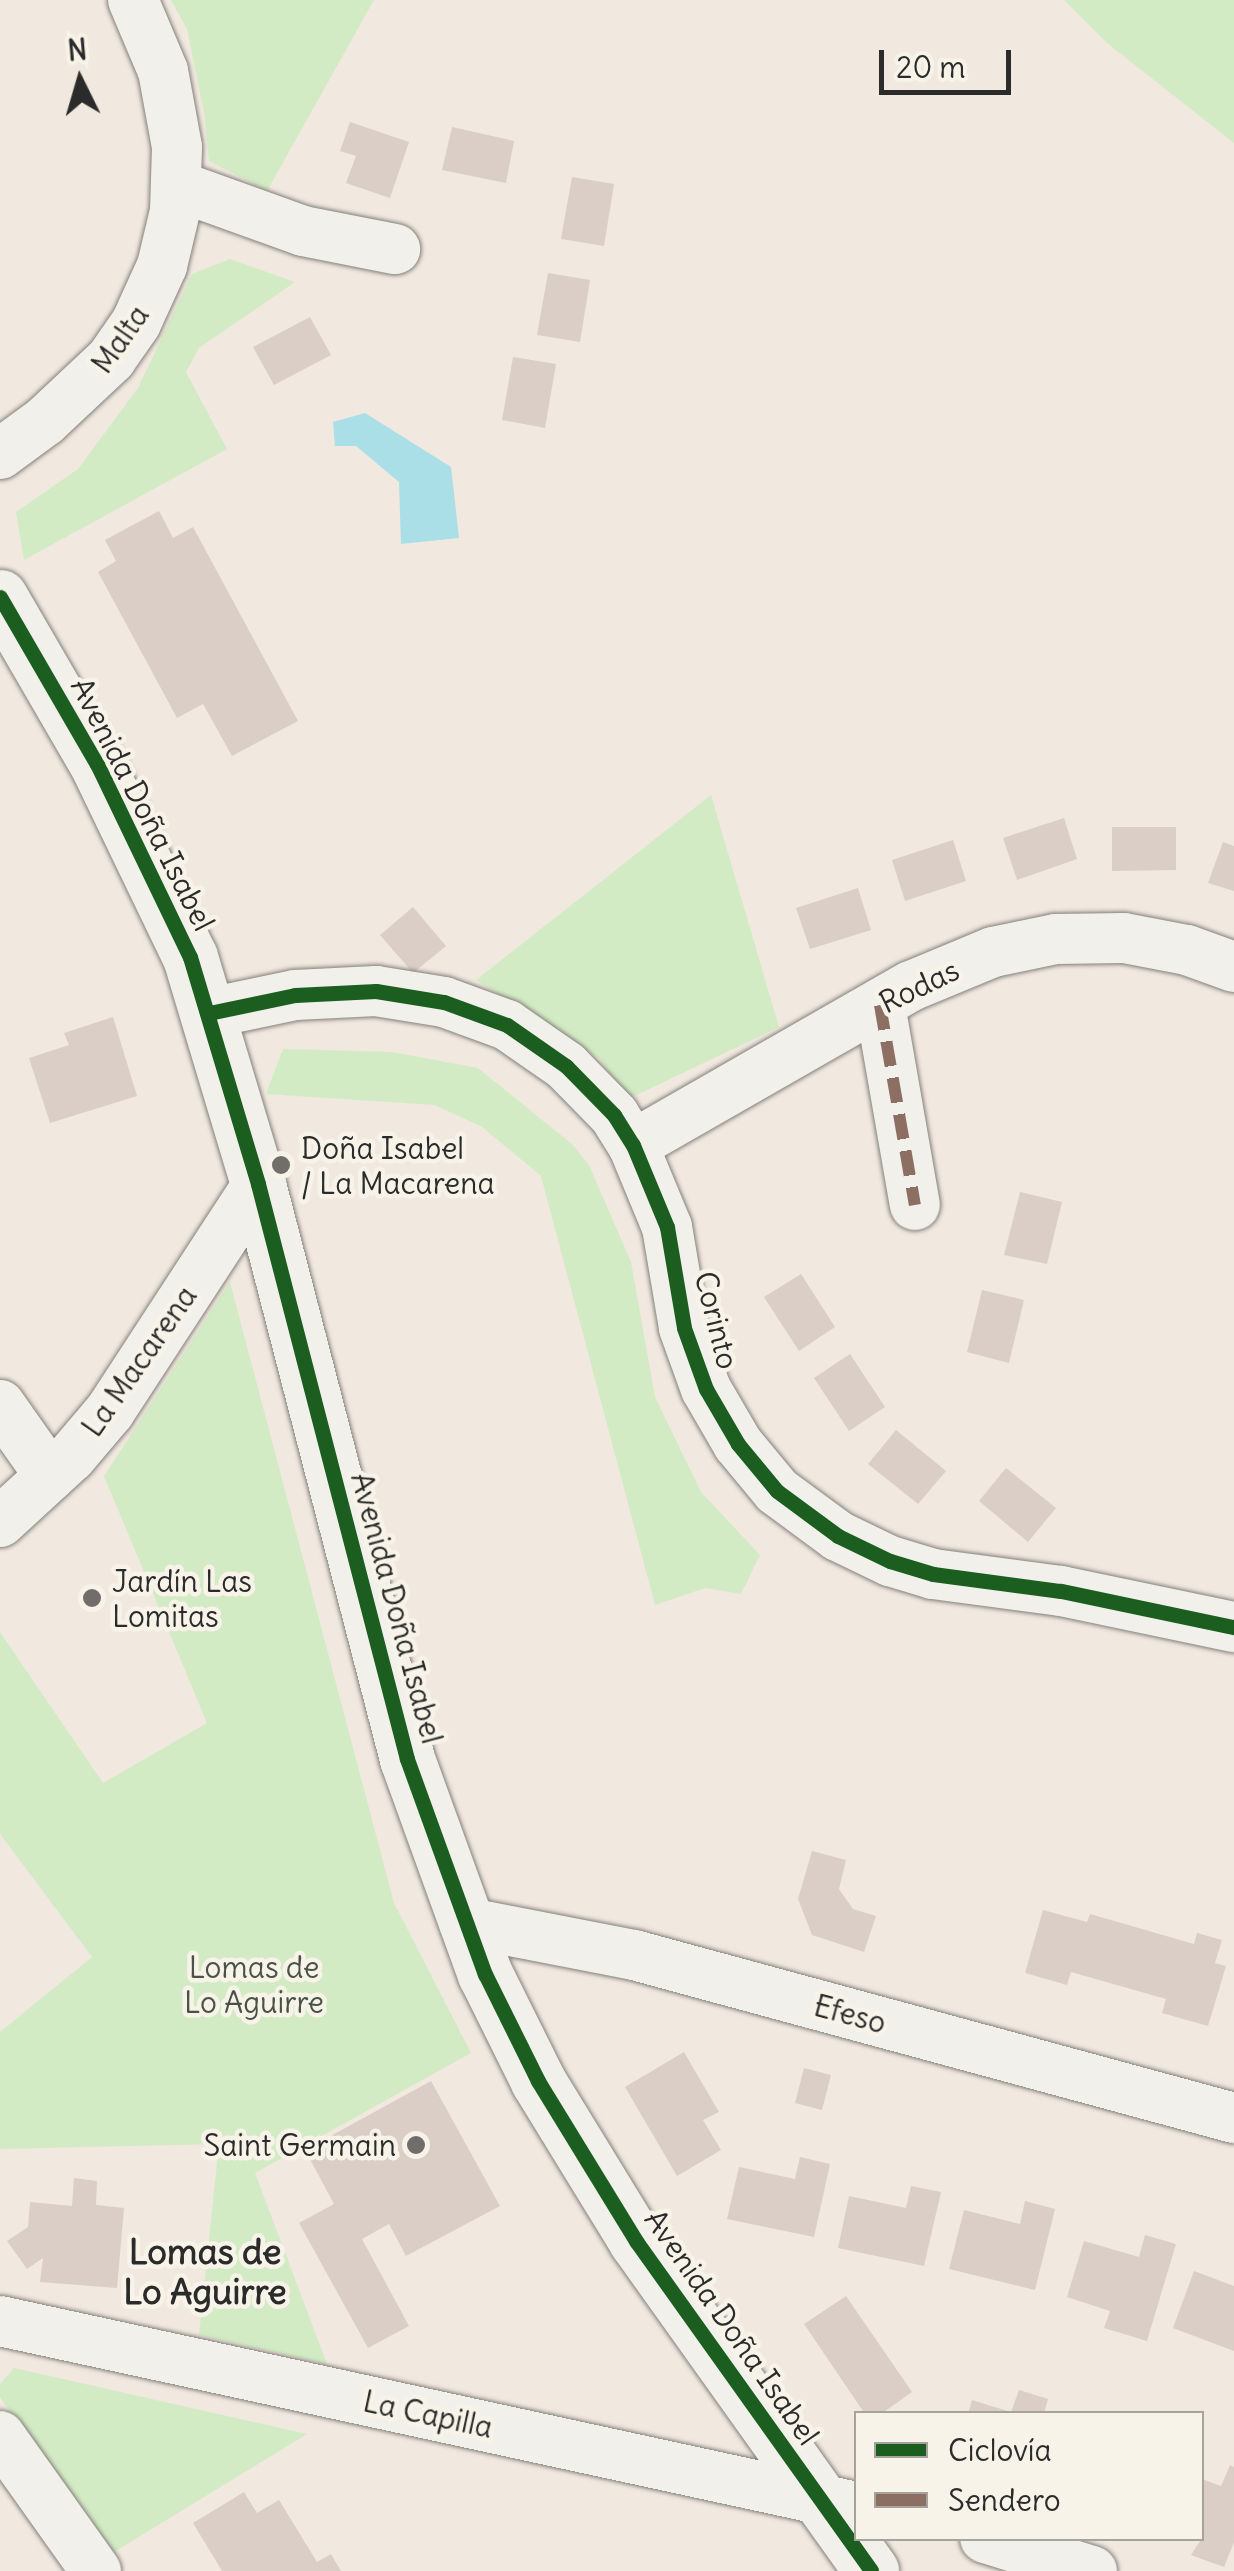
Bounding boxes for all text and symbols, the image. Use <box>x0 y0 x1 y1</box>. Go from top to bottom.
north arrow <box>30 30 130 130</box>
scale bar <box>884 30 1016 92</box>
text: N <box>66 31 89 69</box>
text: 20 m <box>896 48 966 86</box>
street label: Malta <box>84 298 156 380</box>
street label: Avenida Doña Isabel <box>64 672 222 936</box>
street label: Rodas <box>873 951 965 1021</box>
place label: Doña Isabel / La Macarena <box>301 1130 495 1200</box>
marker: Doña Isabel / La Macarena <box>270 1154 292 1176</box>
street label: Corinto <box>688 1267 746 1373</box>
street label: La Macarena <box>74 1279 204 1443</box>
street label: Avenida Doña Isabel <box>344 1469 450 1747</box>
place label: Jardín Las Lomitas <box>112 1563 252 1634</box>
marker: Jardín Las Lomitas <box>81 1587 103 1609</box>
park label: Lomas de Lo Aguirre <box>184 1949 324 2020</box>
street label: Efeso <box>810 1987 890 2041</box>
place label: Saint Germain <box>204 2127 396 2163</box>
marker: Saint Germain <box>405 2134 427 2156</box>
street label: Avenida Doña Isabel <box>637 2202 827 2452</box>
district label: Lomas de Lo Aguirre <box>123 2230 287 2312</box>
street label: La Capilla <box>360 2383 496 2445</box>
legend <box>854 2411 1204 2541</box>
text: Ciclovía <box>948 2431 1052 2469</box>
text: Sendero <box>948 2481 1061 2519</box>

